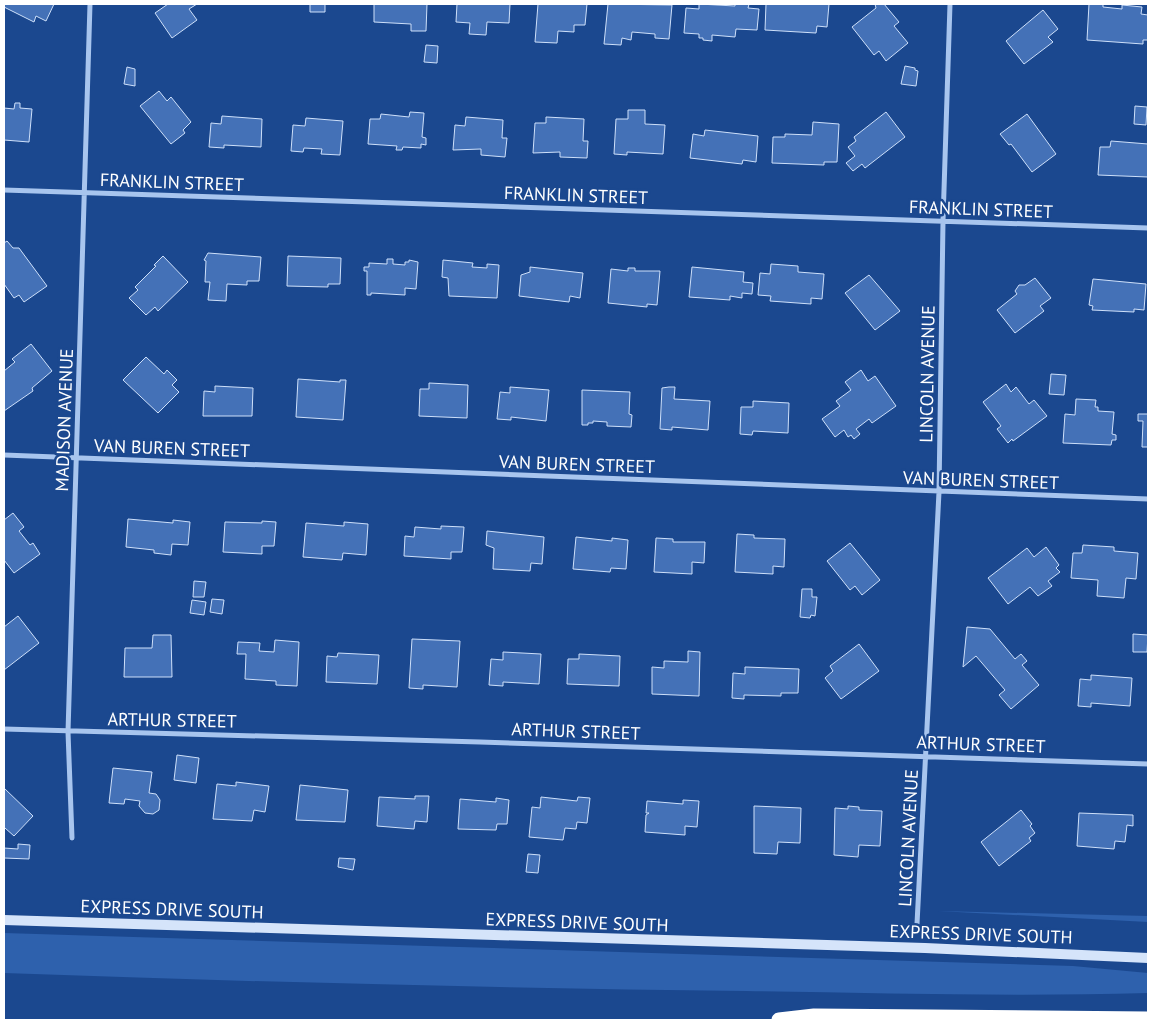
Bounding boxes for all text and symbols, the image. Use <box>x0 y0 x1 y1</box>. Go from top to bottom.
street label: FRANKLIN STREET <box>100 168 244 196</box>
street label: FRANKLIN STREET <box>504 181 648 209</box>
street label: FRANKLIN STREET <box>909 195 1053 223</box>
street label: LINCOLN AVENUE <box>914 305 940 443</box>
street label: MADISON AVENUE <box>50 348 78 492</box>
street label: VAN BUREN STREET <box>93 434 250 462</box>
street label: VAN BUREN STREET <box>498 450 655 478</box>
street label: VAN BUREN STREET <box>902 466 1059 494</box>
street label: ARTHUR STREET <box>107 707 237 733</box>
street label: ARTHUR STREET <box>511 717 641 745</box>
street label: ARTHUR STREET <box>916 730 1046 758</box>
street label: LINCOLN AVENUE <box>893 769 923 907</box>
street label: EXPRESS DRIVE SOUTH <box>80 894 264 924</box>
street label: EXPRESS DRIVE SOUTH <box>485 907 669 937</box>
street label: EXPRESS DRIVE SOUTH <box>889 919 1073 949</box>

